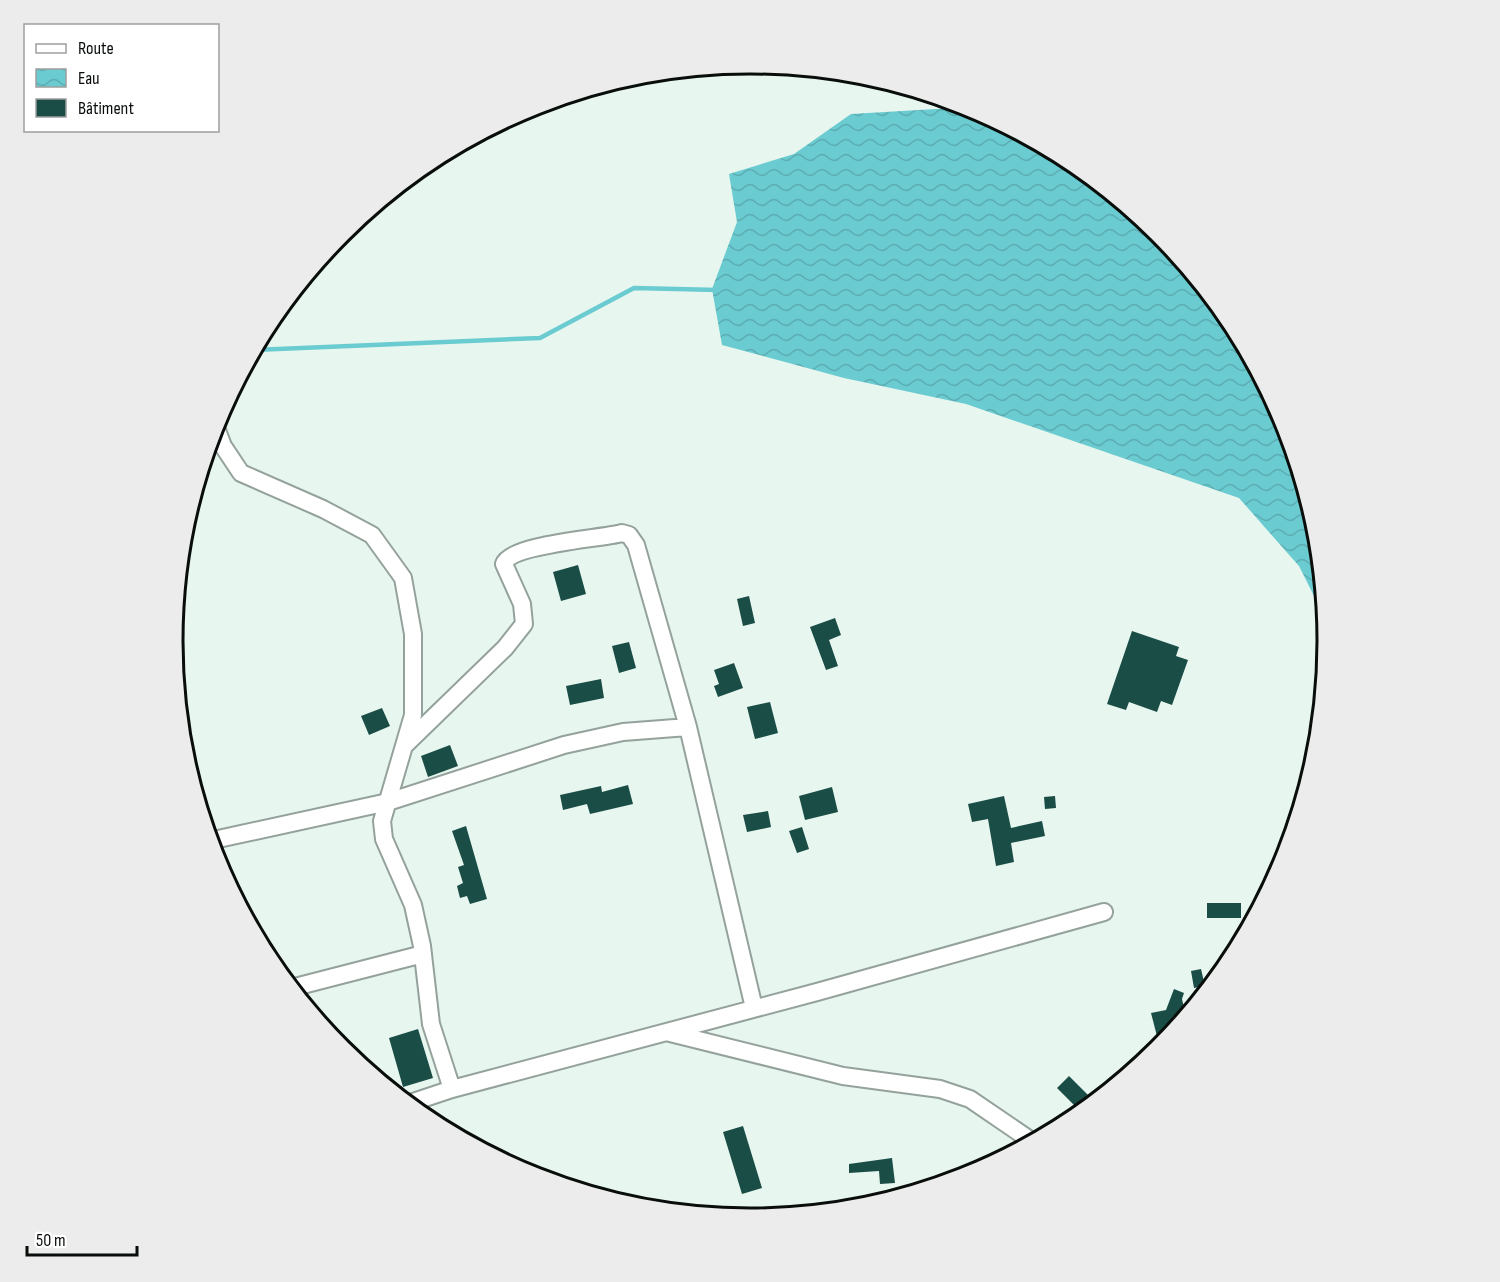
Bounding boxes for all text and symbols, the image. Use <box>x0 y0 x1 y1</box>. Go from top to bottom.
legend <box>24 24 219 132</box>
text: Route <box>78 38 114 59</box>
text: Eau <box>78 68 100 89</box>
text: Bâtiment <box>78 98 134 119</box>
scale bar <box>27 1219 136 1257</box>
text: 50 m <box>36 1230 66 1251</box>

